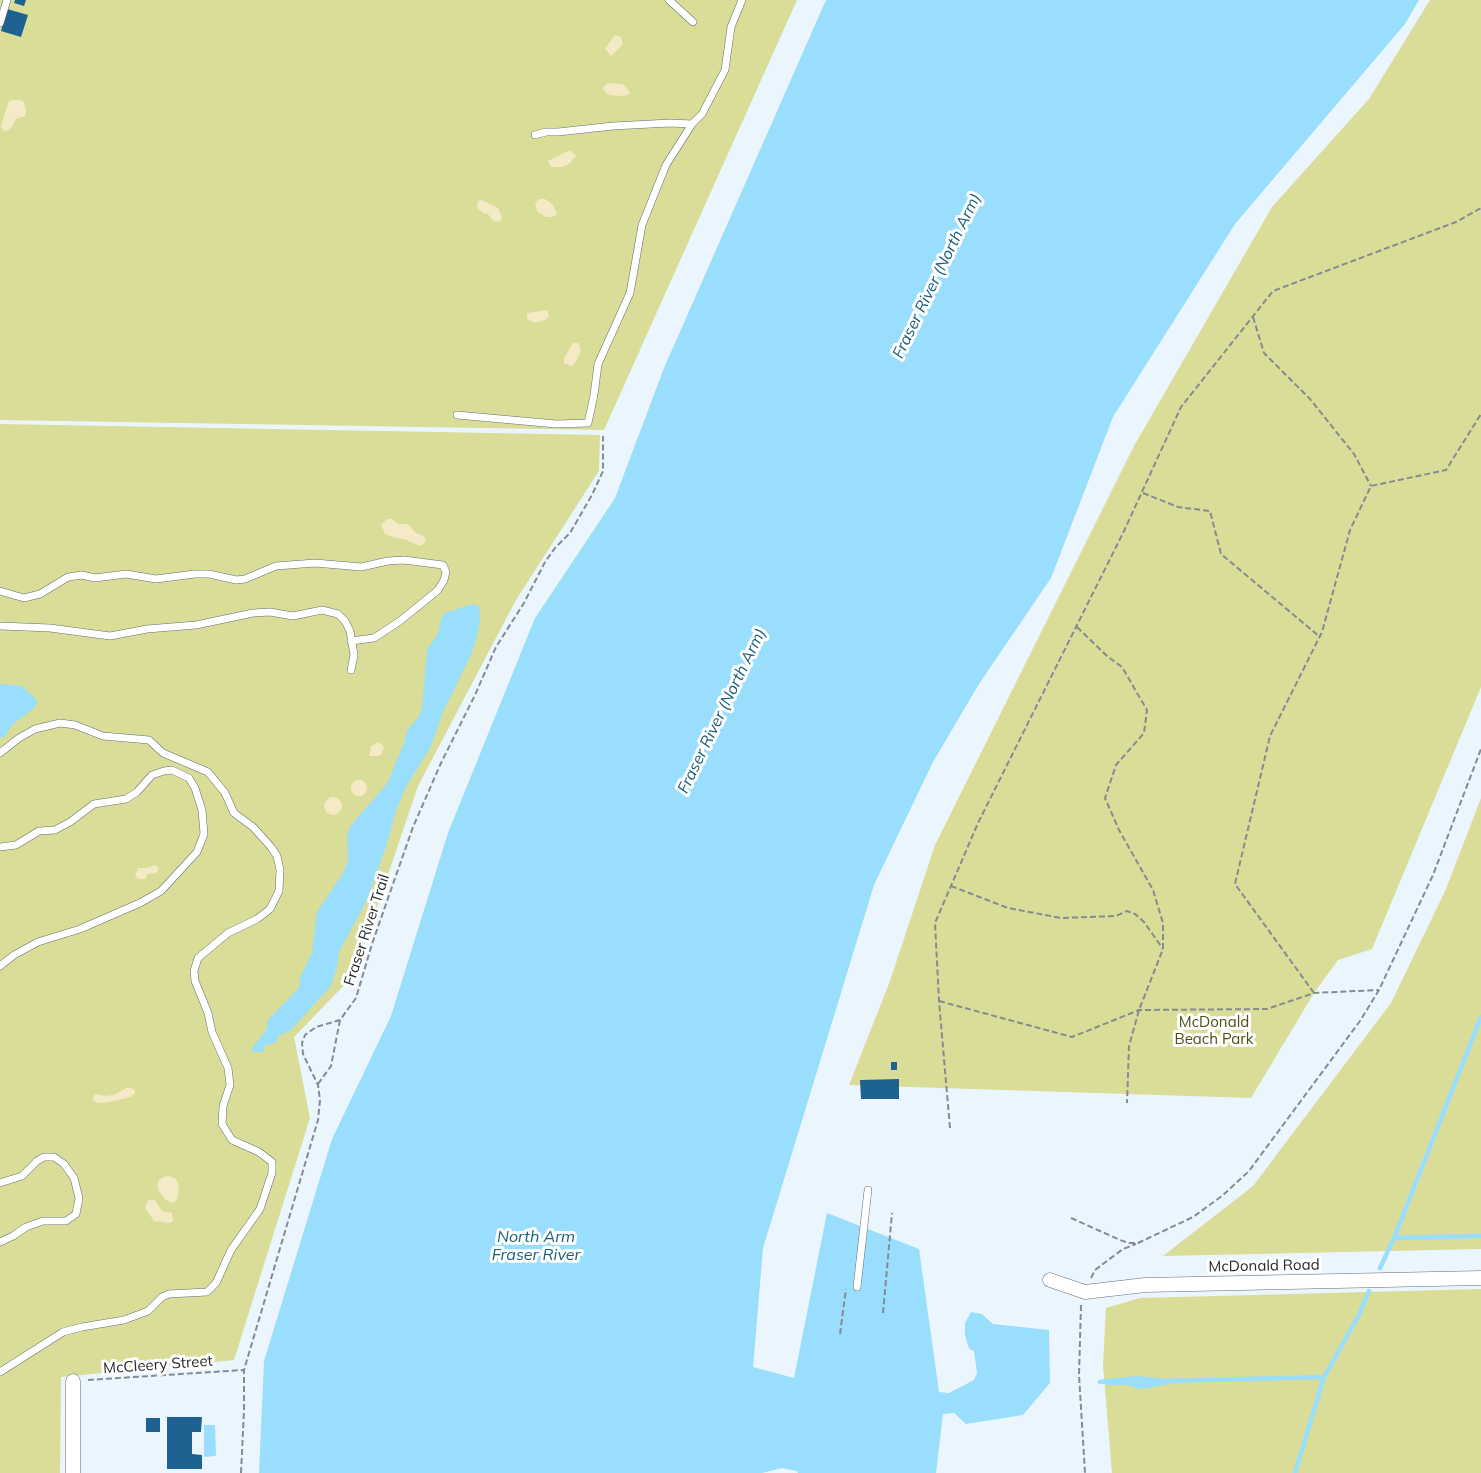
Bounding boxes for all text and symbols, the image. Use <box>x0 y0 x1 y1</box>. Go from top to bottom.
water label: Fraser River (North Arm) <box>889 190 985 362</box>
water label: Fraser River (North Arm) <box>674 625 770 797</box>
street label: Fraser River Trail <box>340 872 394 988</box>
park label: McDonald Beach Park <box>1174 1013 1254 1048</box>
water label: North Arm Fraser River <box>492 1227 580 1265</box>
street label: McDonald Road <box>1208 1256 1320 1276</box>
street label: McCleery Street <box>103 1352 213 1378</box>

